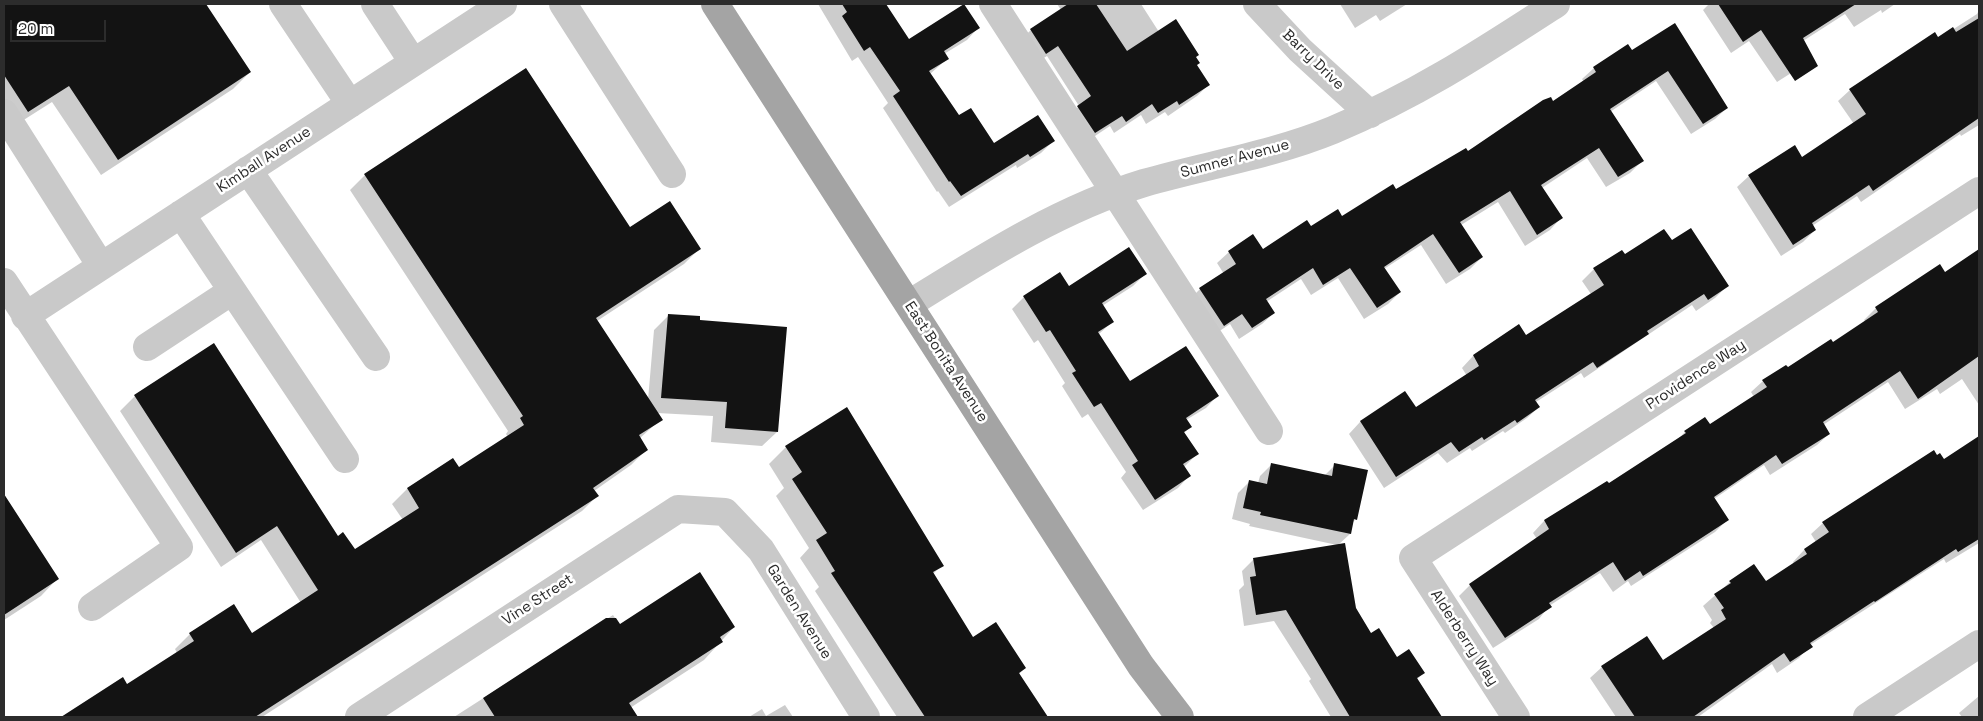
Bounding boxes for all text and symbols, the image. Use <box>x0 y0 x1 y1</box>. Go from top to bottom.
scale bar <box>12 10 109 42</box>
text: 20 m <box>18 19 53 38</box>
street label: Barry Drive <box>1278 26 1348 94</box>
street label: Kimball Avenue <box>214 123 314 197</box>
street label: Sumner Avenue <box>1179 136 1291 182</box>
street label: East Bonita Avenue <box>900 298 992 426</box>
street label: Providence Way <box>1643 336 1749 414</box>
street label: Garden Avenue <box>763 561 835 663</box>
street label: Vine Street <box>499 570 577 630</box>
street label: Alderberry Way <box>1426 587 1502 689</box>

